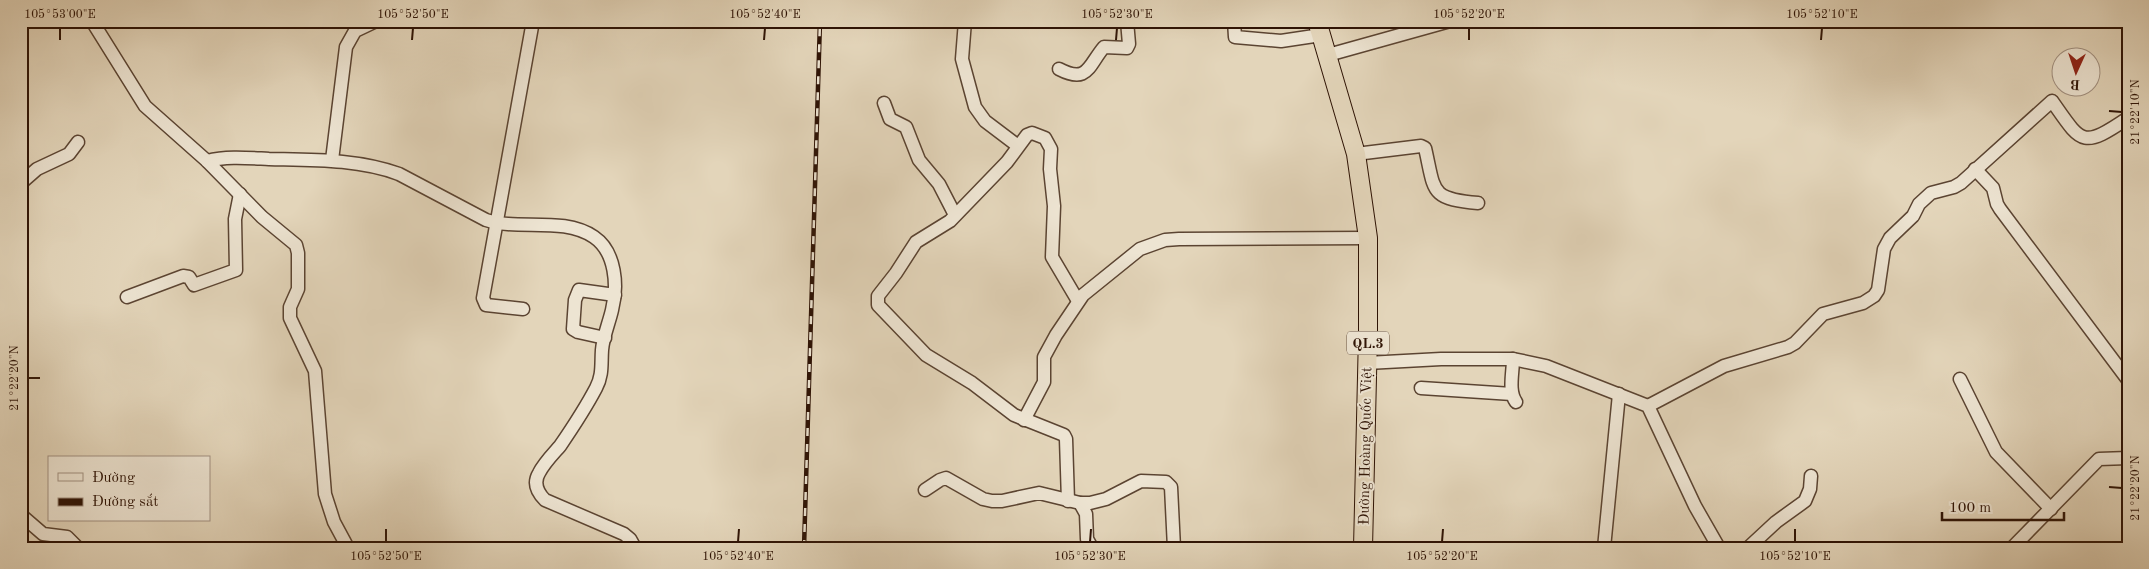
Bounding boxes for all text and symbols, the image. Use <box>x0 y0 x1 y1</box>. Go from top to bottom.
text: 105°53'00"E <box>24 8 96 21</box>
text: 105°52'50"E <box>377 8 449 21</box>
text: 105°52'40"E <box>729 8 801 21</box>
text: 105°52'30"E <box>1081 8 1153 21</box>
text: 105°52'20"E <box>1433 8 1505 21</box>
text: 105°52'10"E <box>1786 8 1858 21</box>
north arrow <box>2052 48 2102 98</box>
text: B <box>2070 77 2081 91</box>
text: 21°22'10"N <box>2130 79 2142 145</box>
road number: QL.3 <box>1347 332 1389 354</box>
text: 21°22'20"N <box>9 345 21 411</box>
street label: Đường Hoàng Quốc Việt <box>1357 367 1375 525</box>
text: 21°22'20"N <box>2130 455 2142 521</box>
legend <box>48 456 210 522</box>
text: Đường <box>92 471 135 486</box>
scale bar <box>1942 489 2064 521</box>
text: Đường sắt <box>92 493 159 510</box>
text: 100 m <box>1949 501 1991 516</box>
text: 105°52'50"E <box>350 550 422 563</box>
text: 105°52'40"E <box>702 550 774 563</box>
text: 105°52'30"E <box>1054 550 1126 563</box>
text: 105°52'20"E <box>1406 550 1478 563</box>
text: 105°52'10"E <box>1759 550 1831 563</box>

